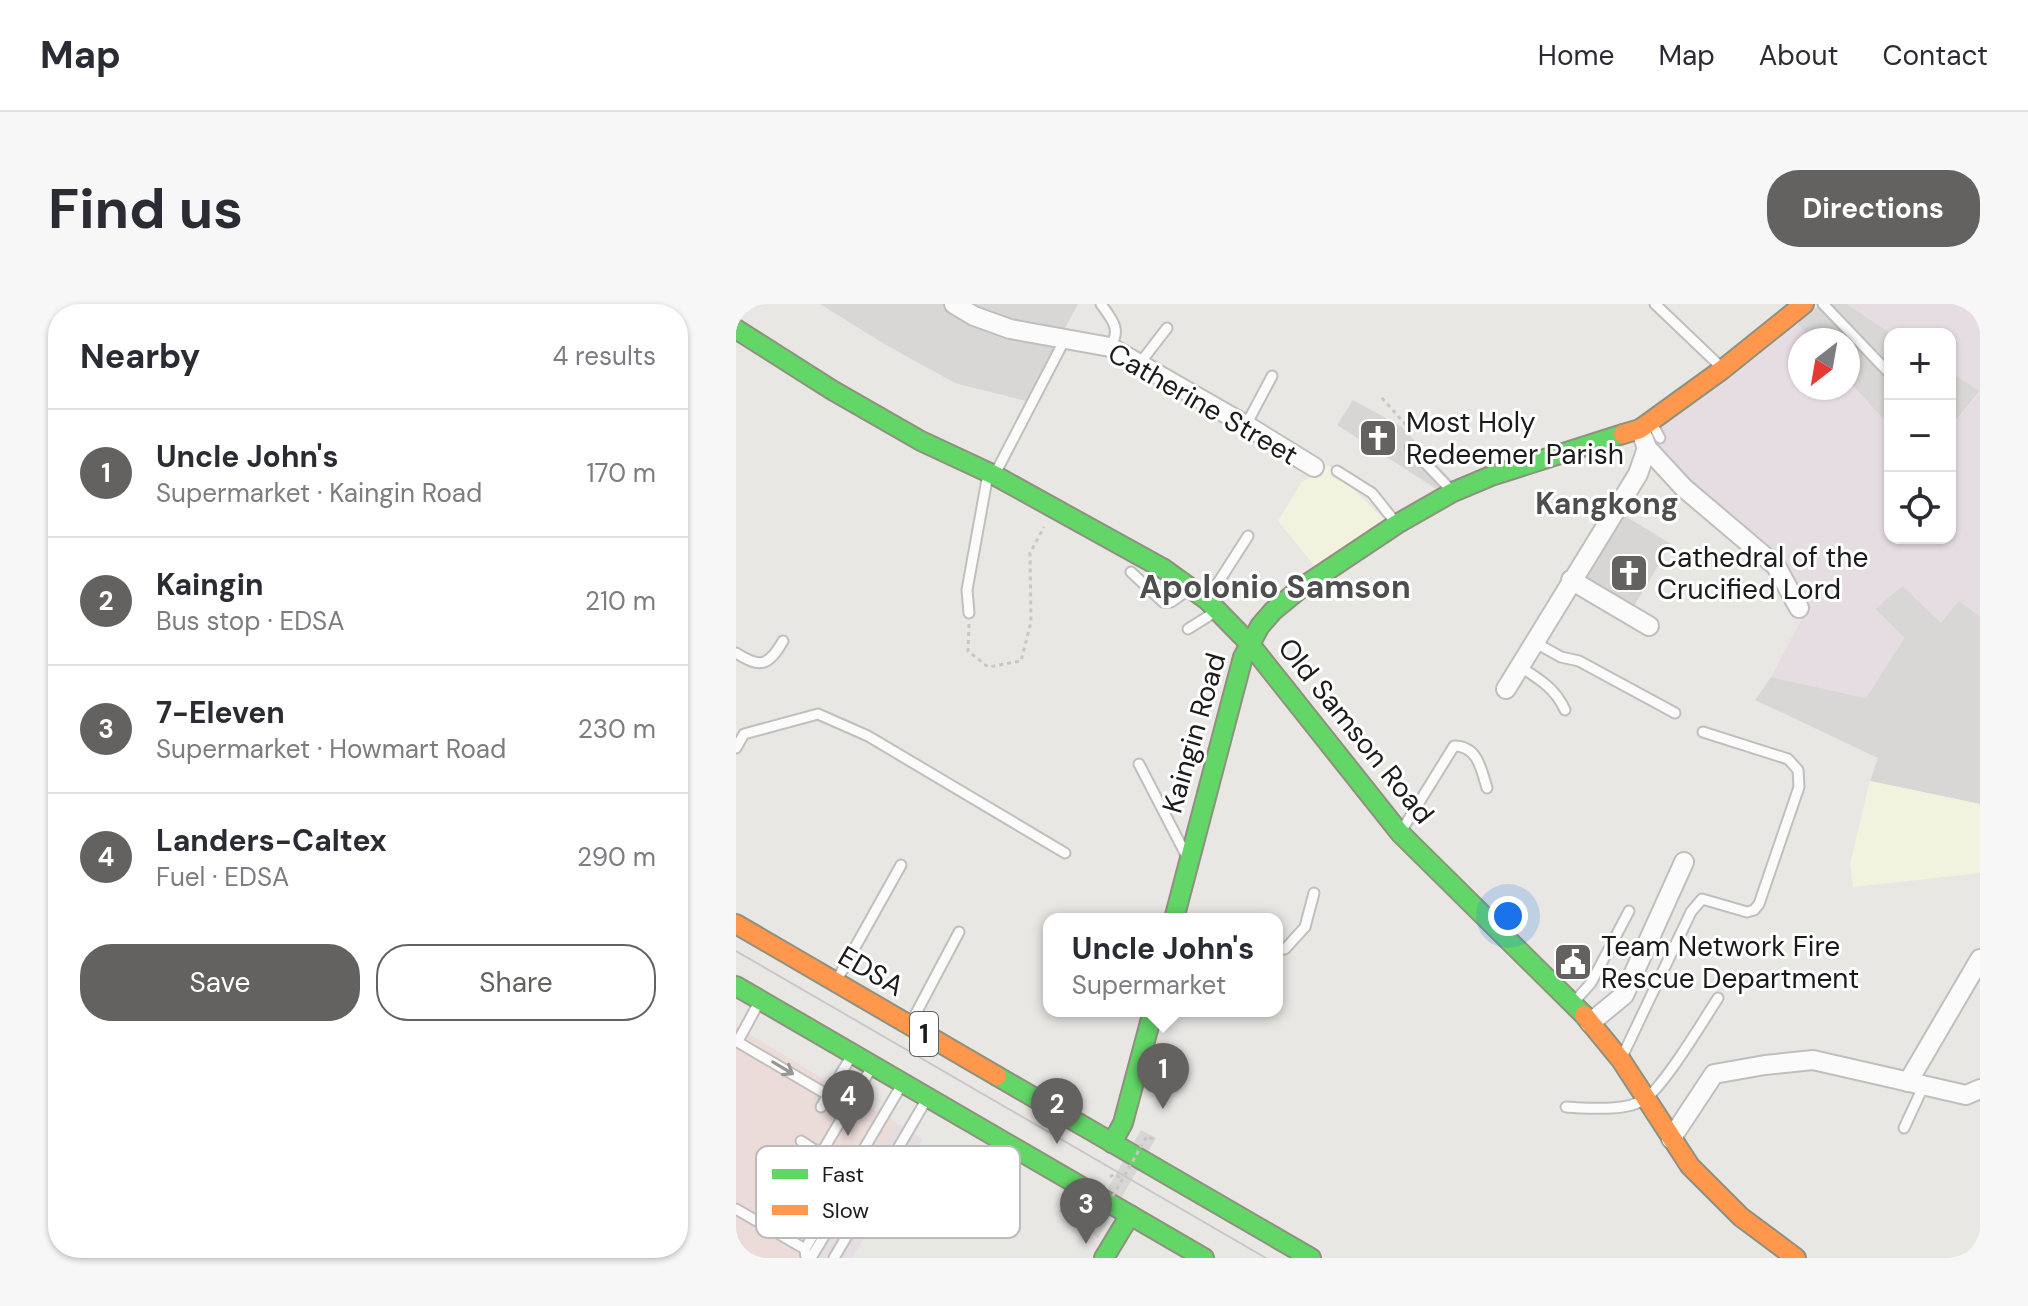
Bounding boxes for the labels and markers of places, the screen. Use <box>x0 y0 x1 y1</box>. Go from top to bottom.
place label: Most Holy Redeemer Parish <box>1406 404 1624 473</box>
church icon: Most Holy Redeemer Parish <box>1357 417 1399 459</box>
place label: Cathedral of the Crucified Lord <box>1657 539 1868 608</box>
church icon: Cathedral of the Crucified Lord <box>1608 552 1650 594</box>
place label: Team Network Fire Rescue Department <box>1601 928 1859 997</box>
public building icon: Team Network Fire Rescue Department <box>1552 941 1594 983</box>
pin: 1 <box>1137 1043 1189 1109</box>
pin: 4 <box>822 1070 874 1136</box>
pin: 2 <box>1031 1078 1083 1144</box>
pin: 3 <box>1060 1178 1112 1244</box>

